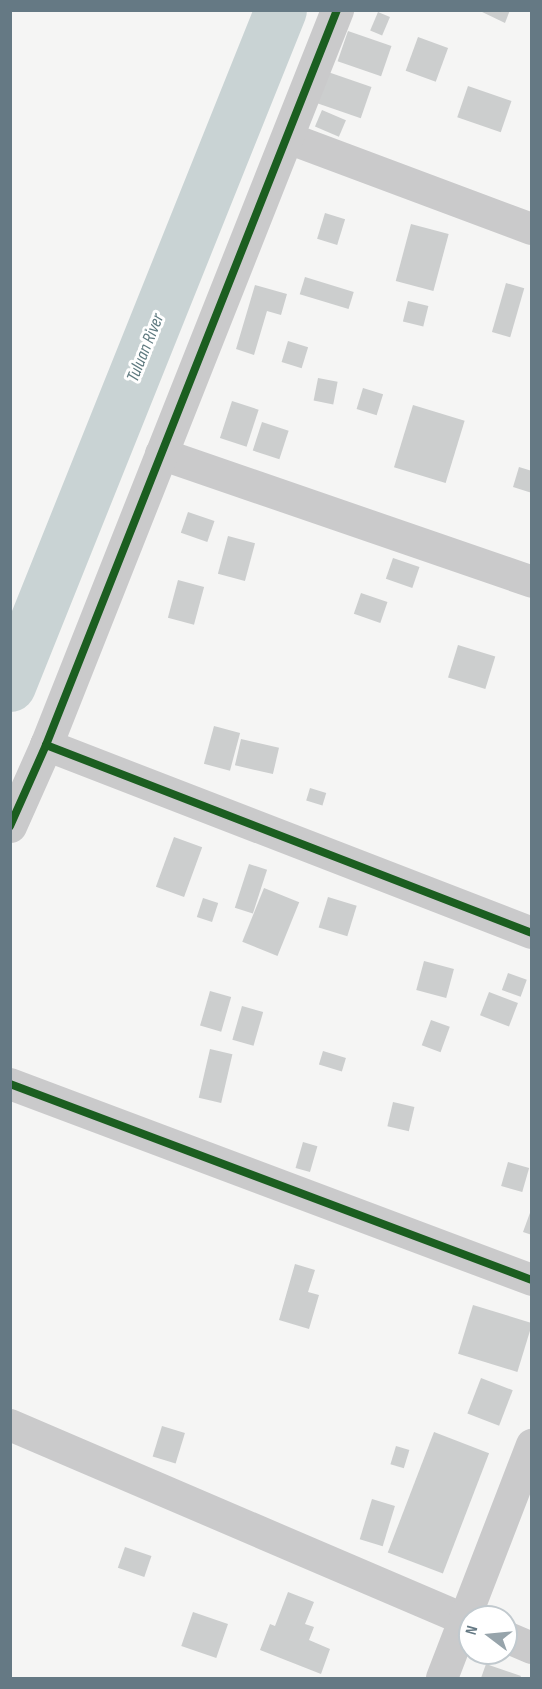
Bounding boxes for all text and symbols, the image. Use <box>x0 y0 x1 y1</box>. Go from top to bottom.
water label: Tuluan River <box>123 311 169 385</box>
north arrow <box>458 1605 518 1665</box>
text: N <box>462 1624 482 1637</box>

